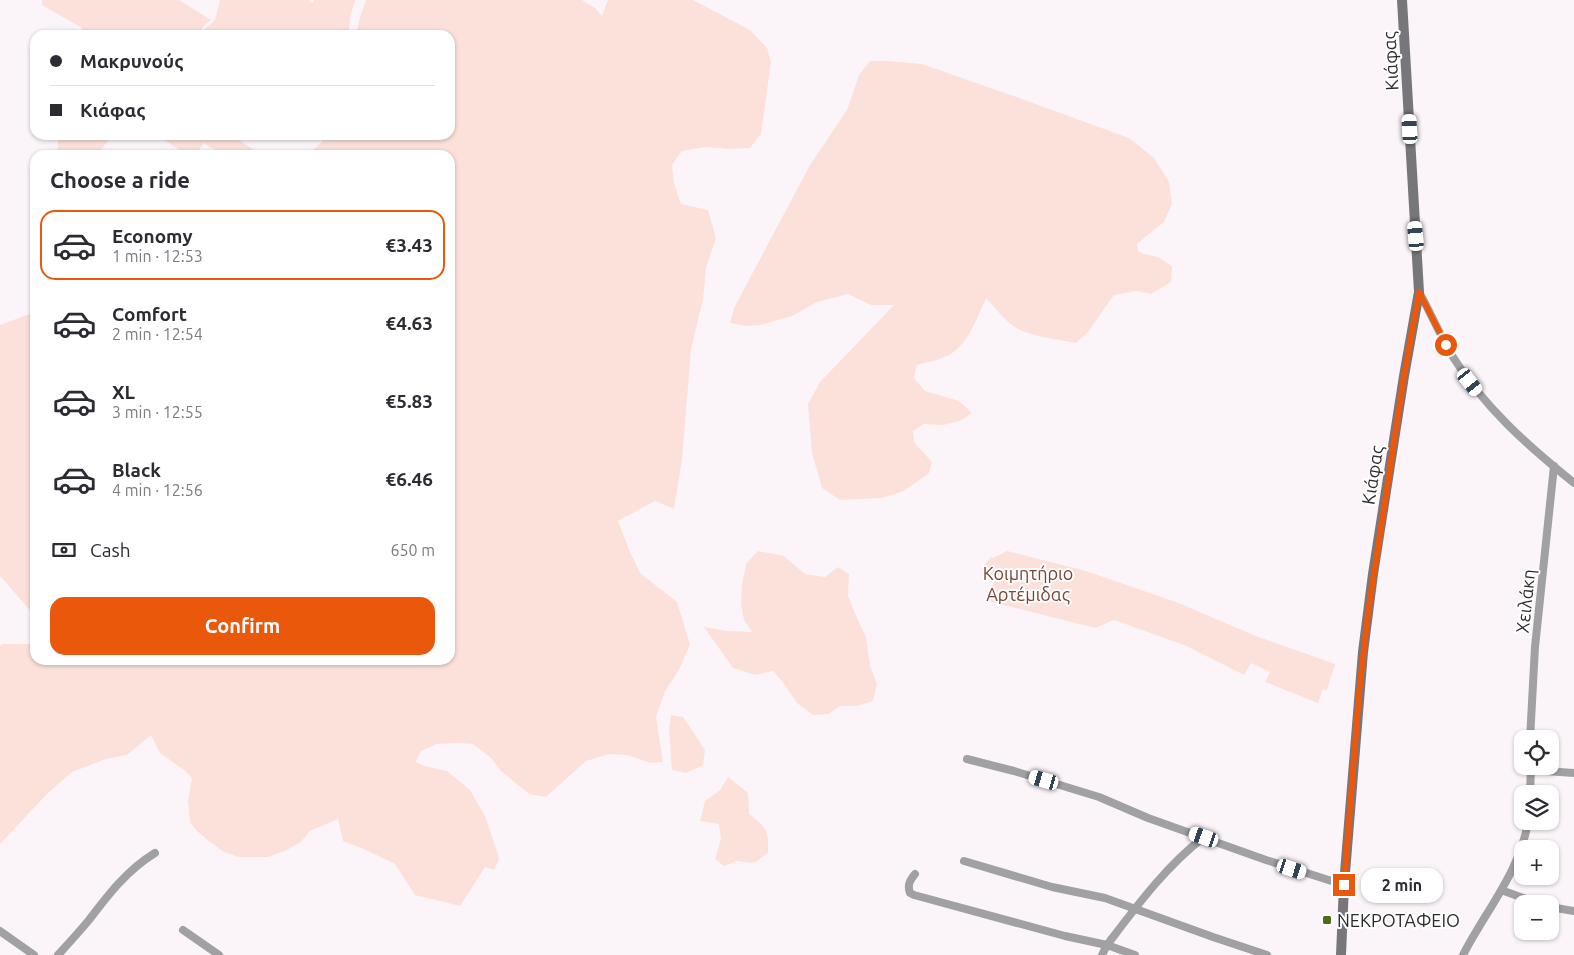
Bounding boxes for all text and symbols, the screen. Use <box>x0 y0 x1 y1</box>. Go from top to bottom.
street label: Κιάφας <box>1378 31 1403 91</box>
text: Μακρυνούς <box>80 50 183 72</box>
text: Κιάφας <box>80 99 146 121</box>
car <box>1401 114 1418 144</box>
text: Choose a ride <box>50 167 190 192</box>
car <box>1407 220 1424 252</box>
icon: car <box>52 223 97 268</box>
text: Economy <box>112 225 193 247</box>
text: €3.43 <box>385 234 433 256</box>
text: 1 min · 12:53 <box>112 247 203 265</box>
icon: car <box>52 301 97 346</box>
text: Comfort <box>112 303 187 325</box>
text: €4.63 <box>385 312 433 334</box>
text: 2 min · 12:54 <box>112 325 203 343</box>
route start <box>1435 334 1457 356</box>
car <box>1454 366 1485 398</box>
icon: car <box>52 379 97 424</box>
text: XL <box>112 381 135 403</box>
text: €5.83 <box>385 390 433 412</box>
text: 3 min · 12:55 <box>112 403 203 421</box>
street label: Κιάφας <box>1357 444 1388 506</box>
icon: car <box>52 457 97 502</box>
text: Black <box>112 459 161 481</box>
text: €6.46 <box>385 468 433 490</box>
text: 4 min · 12:56 <box>112 481 203 499</box>
icon: cash <box>50 536 78 564</box>
text: Cash <box>90 539 131 561</box>
text: 650 m <box>390 541 435 559</box>
park label: Κοιμητήριο Αρτέμιδας <box>983 563 1073 605</box>
street label: Χειλάκη <box>1512 568 1538 634</box>
button: Confirm <box>50 597 435 655</box>
map controls <box>1514 730 1559 940</box>
button: locate <box>1514 730 1559 775</box>
car <box>1027 769 1060 791</box>
button: layers <box>1514 785 1559 830</box>
car <box>1187 825 1220 849</box>
button: + <box>1514 840 1559 885</box>
car <box>1275 857 1308 881</box>
callout: 2 min <box>1362 868 1444 902</box>
route end <box>1333 874 1355 896</box>
text: 2 min <box>1382 876 1422 894</box>
button: − <box>1514 895 1559 940</box>
place label: ΝΕΚΡΟΤΑΦΕΙΟ <box>1337 910 1460 930</box>
marker: ΝΕΚΡΟΤΑΦΕΙΟ <box>1321 914 1333 926</box>

